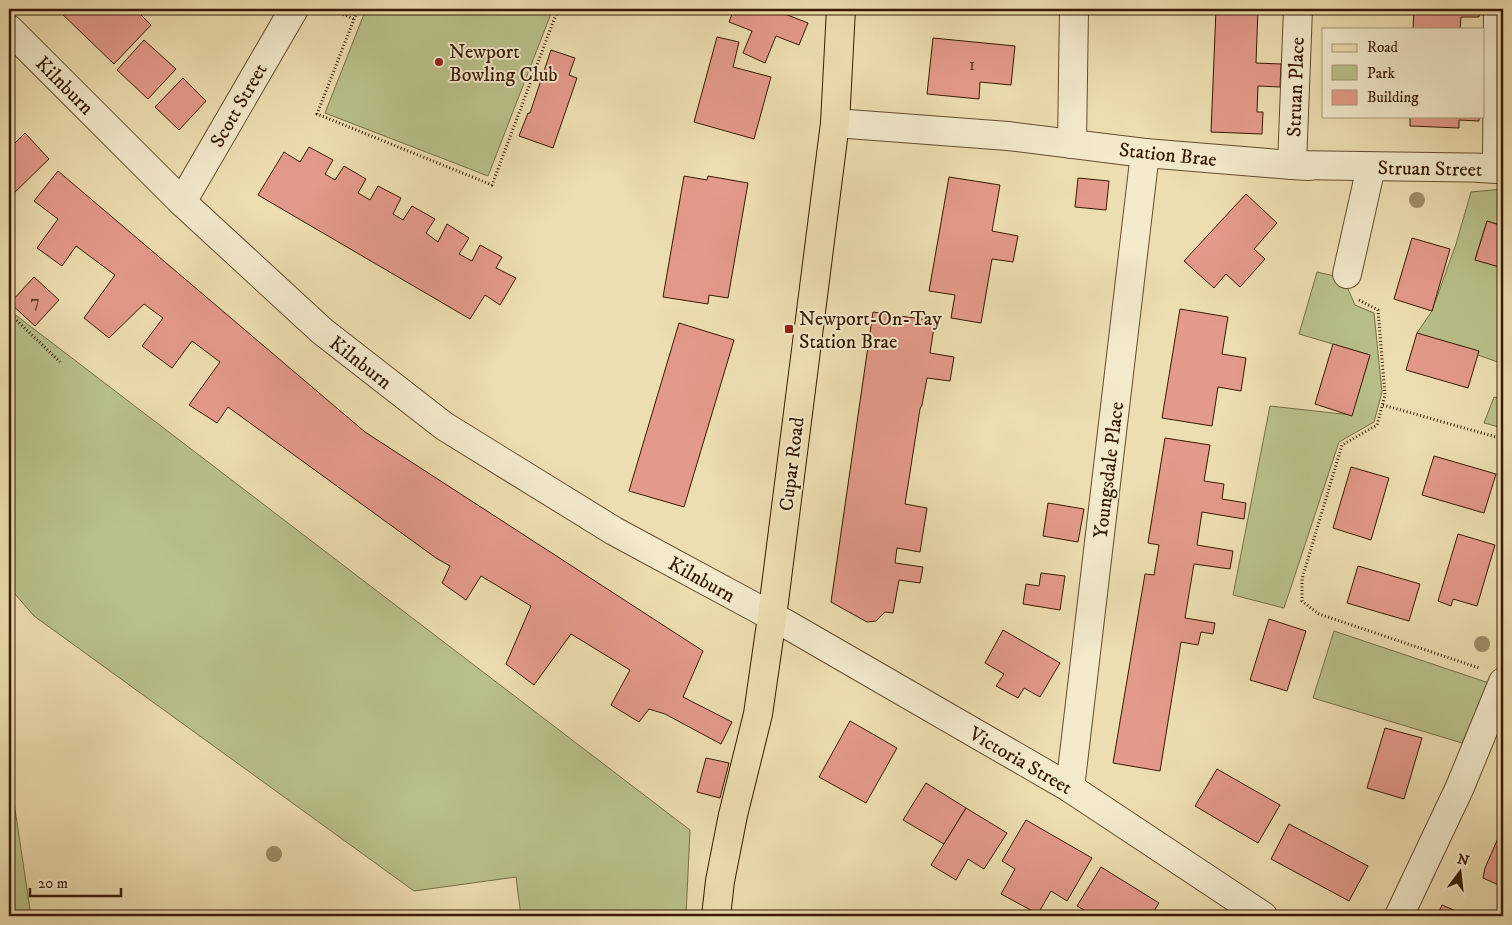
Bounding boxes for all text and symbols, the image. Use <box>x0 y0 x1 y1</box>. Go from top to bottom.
legend <box>1322 28 1484 118</box>
street label: Struan Place <box>1282 37 1311 138</box>
text: Road <box>1367 38 1399 57</box>
place label: Newport Bowling Club <box>449 40 558 88</box>
street label: Kilnburn <box>29 52 99 121</box>
house number: 1 <box>969 54 975 76</box>
marker: Newport Bowling Club <box>433 56 445 68</box>
street label: Scott Street <box>205 59 273 152</box>
text: Park <box>1367 64 1396 83</box>
text: Building <box>1367 88 1419 107</box>
street label: Station Brae <box>1118 138 1218 173</box>
street label: Struan Street <box>1377 156 1482 183</box>
house number: 7 <box>30 291 40 313</box>
place label: Newport-On-Tay Station Brae <box>799 307 942 355</box>
marker: Newport-On-Tay Station Brae <box>783 323 795 335</box>
street label: Kilnburn <box>324 331 397 396</box>
street label: Youngsdale Place <box>1089 400 1130 540</box>
street label: Cupar Road <box>774 416 811 513</box>
street label: Kilnburn <box>663 552 740 609</box>
street label: Victoria Street <box>963 721 1076 801</box>
north arrow <box>1434 848 1484 898</box>
text: N <box>1455 850 1471 871</box>
scale bar <box>30 865 121 897</box>
text: 20 m <box>38 874 68 893</box>

